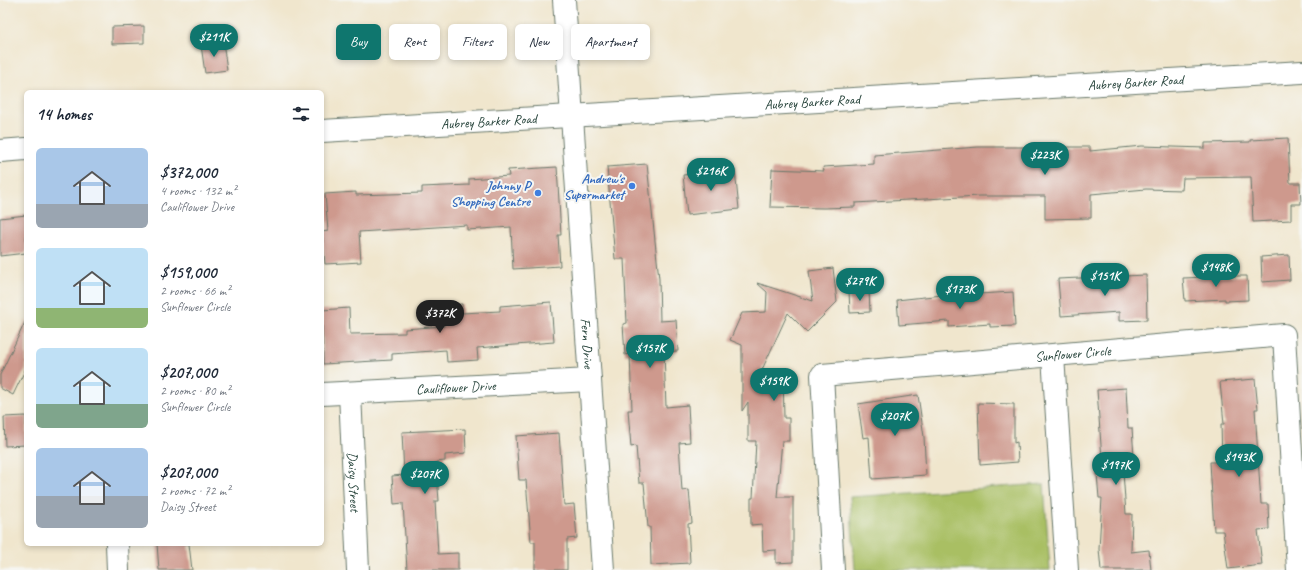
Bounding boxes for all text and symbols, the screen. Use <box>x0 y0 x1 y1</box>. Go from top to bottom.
pin: $211K <box>186 24 242 58</box>
chip: Buy <box>336 24 381 60</box>
chip: Rent <box>389 24 440 60</box>
chip: Filters <box>448 24 507 60</box>
chip: New <box>515 24 563 60</box>
chip: Apartment <box>571 24 650 60</box>
text: $211K <box>199 29 229 45</box>
street label: Aubrey Barker Road <box>1087 71 1186 93</box>
street label: Aubrey Barker Road <box>764 90 863 113</box>
icon: filters <box>290 103 312 125</box>
text: 14 homes <box>36 104 92 125</box>
street label: Aubrey Barker Road <box>440 109 539 132</box>
pin: $223K <box>1017 142 1073 176</box>
text: $223K <box>1030 147 1060 163</box>
pin: $216K <box>683 158 739 192</box>
text: $372,000 <box>160 162 217 183</box>
text: $216K <box>696 163 726 179</box>
icon: home <box>68 164 116 212</box>
place label: Andrew's Supermarket <box>564 170 626 203</box>
place label: Johnny P Shopping Centre <box>451 177 532 210</box>
marker: Andrew's Supermarket <box>627 181 637 191</box>
text: 4 rooms · 132 m² <box>160 183 236 199</box>
marker: Johnny P Shopping Centre <box>533 188 543 198</box>
text: Cauliflower Drive <box>160 199 234 215</box>
pin: $148K <box>1188 254 1244 288</box>
text: $148K <box>1201 259 1231 275</box>
text: $159,000 <box>160 262 216 283</box>
pin: $151K <box>1077 263 1133 297</box>
icon: home <box>68 264 116 312</box>
pin: $279K <box>832 268 888 302</box>
text: $151K <box>1090 268 1120 284</box>
text: $279K <box>845 273 875 289</box>
pin: $173K <box>932 276 988 310</box>
text: $173K <box>945 281 975 297</box>
text: 2 rooms · 66 m² <box>160 283 230 299</box>
text: Sunflower Circle <box>160 299 230 315</box>
pin: $372K <box>412 300 468 334</box>
text: $372K <box>425 305 455 321</box>
street label: Fern Drive <box>577 317 598 370</box>
pin: $157K <box>622 335 678 369</box>
text: $157K <box>635 340 665 356</box>
street label: Sunflower Circle <box>1034 341 1113 365</box>
text: $207,000 <box>160 362 217 383</box>
icon: home <box>68 364 116 412</box>
pin: $159K <box>746 368 802 402</box>
text: $159K <box>759 373 789 389</box>
street label: Cauliflower Drive <box>416 376 497 398</box>
text: 2 rooms · 80 m² <box>160 383 230 399</box>
text: Sunflower Circle <box>160 399 230 415</box>
pin: $207K <box>867 403 923 437</box>
text: $207K <box>880 408 910 424</box>
pin: $143K <box>1211 444 1267 478</box>
text: $143K <box>1224 449 1254 465</box>
street label: Daisy Street <box>344 452 364 514</box>
pin: $197K <box>1088 452 1144 486</box>
text: $197K <box>1101 457 1131 473</box>
pin: $207K <box>397 461 453 495</box>
text: $207,000 <box>160 462 217 483</box>
icon: home <box>68 464 116 512</box>
text: $207K <box>410 466 440 482</box>
text: 2 rooms · 72 m² <box>160 483 230 499</box>
text: Daisy Street <box>160 499 216 515</box>

